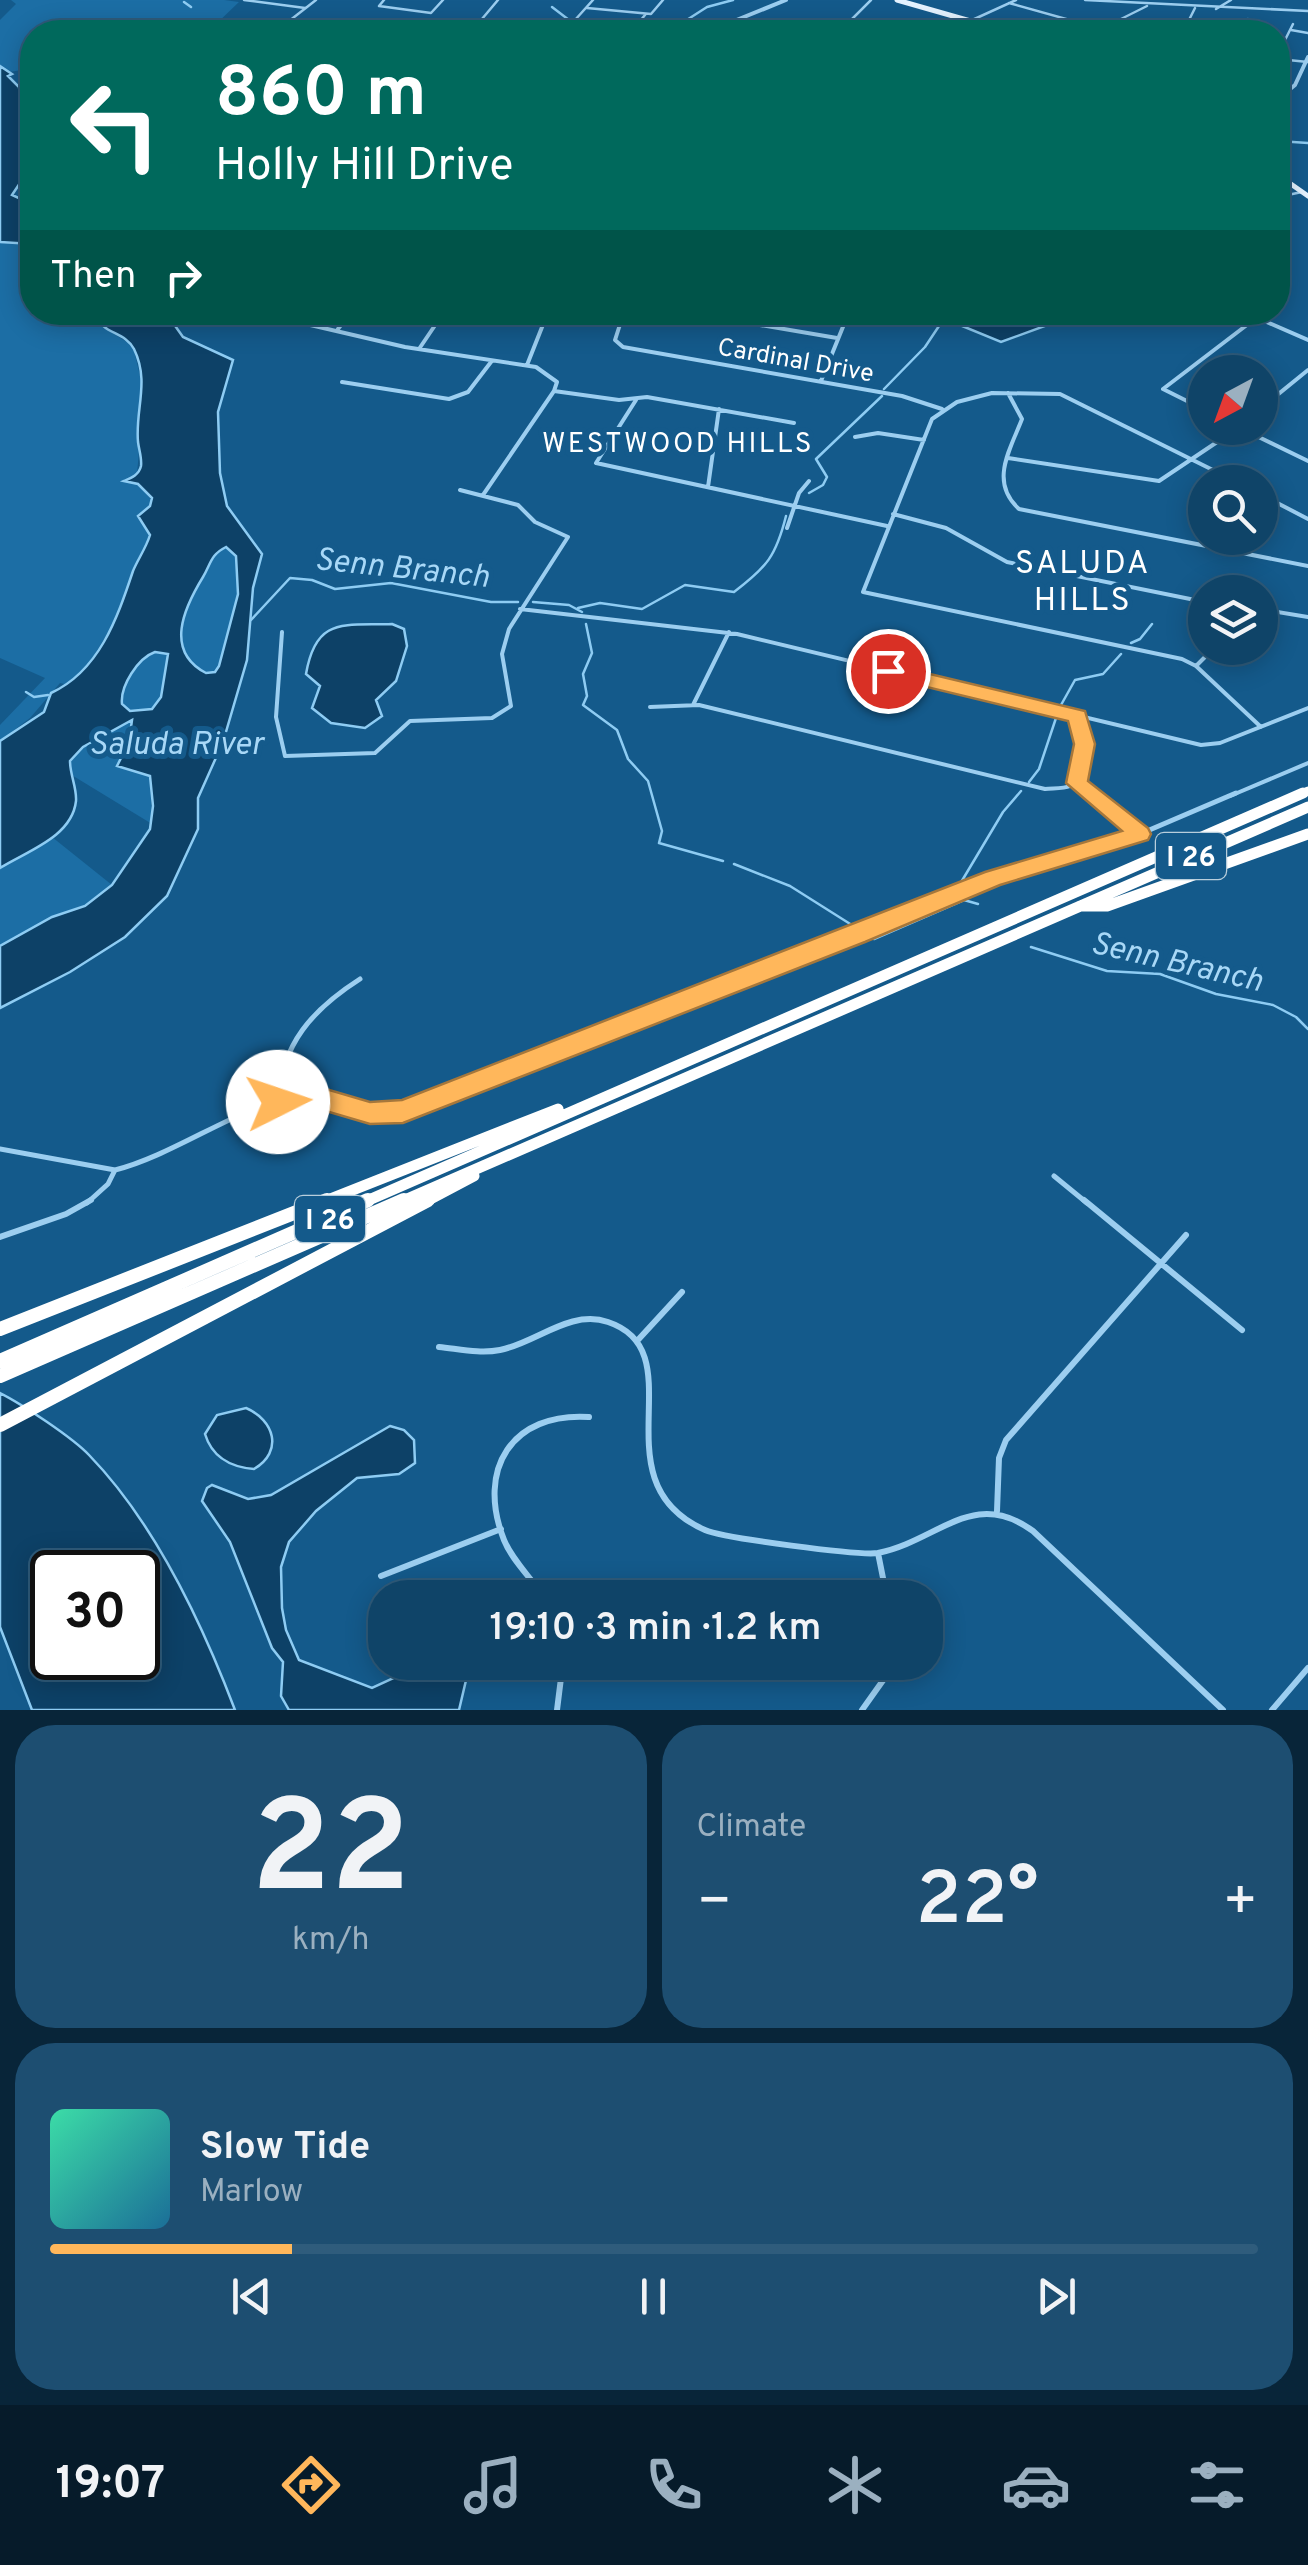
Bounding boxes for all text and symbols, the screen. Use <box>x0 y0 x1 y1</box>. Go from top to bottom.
text: 860 m <box>215 52 427 141</box>
icon: left <box>50 60 180 190</box>
text: Holly Hill Drive <box>215 139 513 196</box>
icon: right <box>156 250 211 305</box>
text: Then <box>50 253 136 302</box>
street label: Cardinal Drive <box>715 332 876 391</box>
north arrow <box>1188 355 1278 445</box>
map controls <box>1188 355 1278 665</box>
district label: WESTWOOD HILLS <box>542 427 814 463</box>
button: search <box>1188 465 1278 555</box>
water label: Senn Branch <box>313 541 491 599</box>
district label: SALUDA HILLS <box>1015 545 1151 622</box>
button: layers <box>1188 575 1278 665</box>
pin <box>846 629 931 714</box>
icon: arrive <box>861 644 916 699</box>
water label: Saluda River <box>89 726 266 766</box>
road number: I 26 <box>1156 833 1226 879</box>
water label: Senn Branch <box>1087 925 1267 1003</box>
position arrow <box>226 1050 330 1154</box>
road number: I 26 <box>295 1196 365 1242</box>
speed limit sign: 30 <box>30 1550 160 1680</box>
text: 19:10 · 3 min · 1.2 km <box>490 1605 821 1654</box>
text: 22 <box>251 1773 410 1938</box>
text: Climate <box>697 1808 806 1848</box>
text: 22° <box>916 1856 1039 1951</box>
text: − <box>697 1869 732 1939</box>
text: + <box>1223 1869 1258 1939</box>
text: km/h <box>292 1921 370 1961</box>
text: Slow Tide <box>200 2124 370 2173</box>
text: Marlow <box>200 2173 303 2213</box>
icon: previous <box>224 2269 279 2324</box>
icon: pause <box>626 2269 681 2324</box>
icon: next <box>1029 2269 1084 2324</box>
icon: directions <box>276 2450 346 2520</box>
icon: music <box>458 2450 528 2520</box>
icon: phone <box>639 2450 709 2520</box>
icon: climate <box>820 2450 890 2520</box>
icon: car <box>1001 2450 1071 2520</box>
icon: filters <box>1182 2450 1252 2520</box>
text: 19:07 <box>56 2457 165 2514</box>

